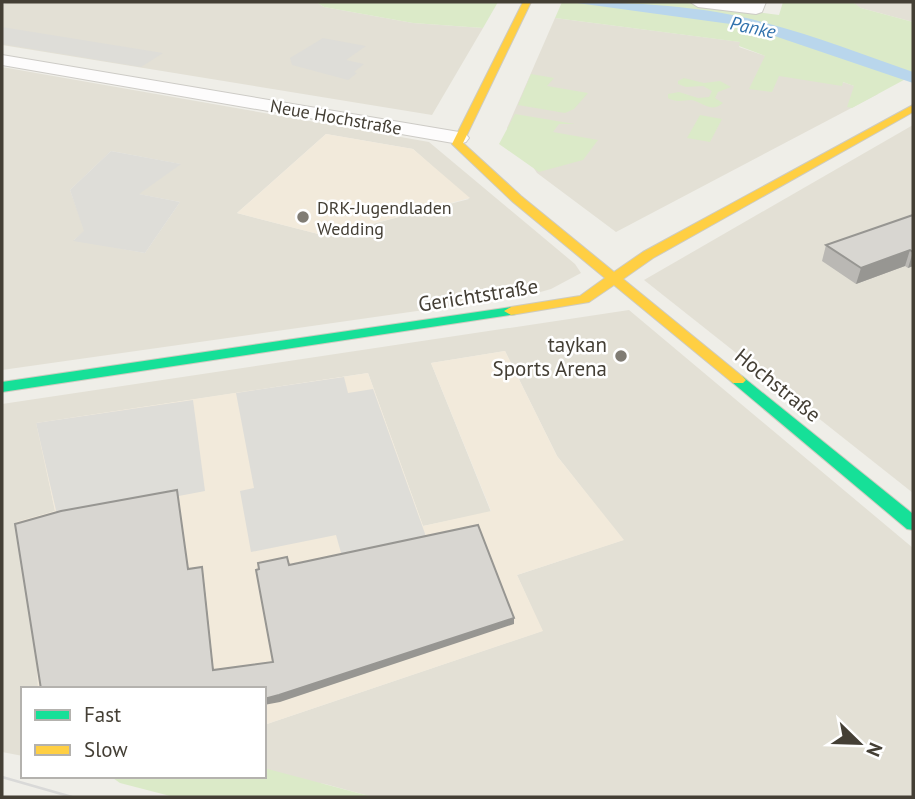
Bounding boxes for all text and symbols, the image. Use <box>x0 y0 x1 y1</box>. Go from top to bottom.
water label: Panke <box>728 10 778 44</box>
street label: Neue Hochstraße <box>268 94 404 140</box>
place label: DRK-Jugendladen Wedding <box>317 196 452 240</box>
marker: DRK-Jugendladen Wedding <box>295 209 311 225</box>
street label: Gerichtstraße <box>416 272 540 318</box>
place label: taykan Sports Arena <box>493 331 607 382</box>
street label: Hochstraße <box>729 342 827 428</box>
marker: taykan Sports Arena <box>613 348 629 364</box>
legend <box>21 687 266 778</box>
text: Fast <box>84 701 121 728</box>
north arrow <box>824 708 894 778</box>
text: Slow <box>84 736 128 763</box>
text: N <box>861 739 888 760</box>

